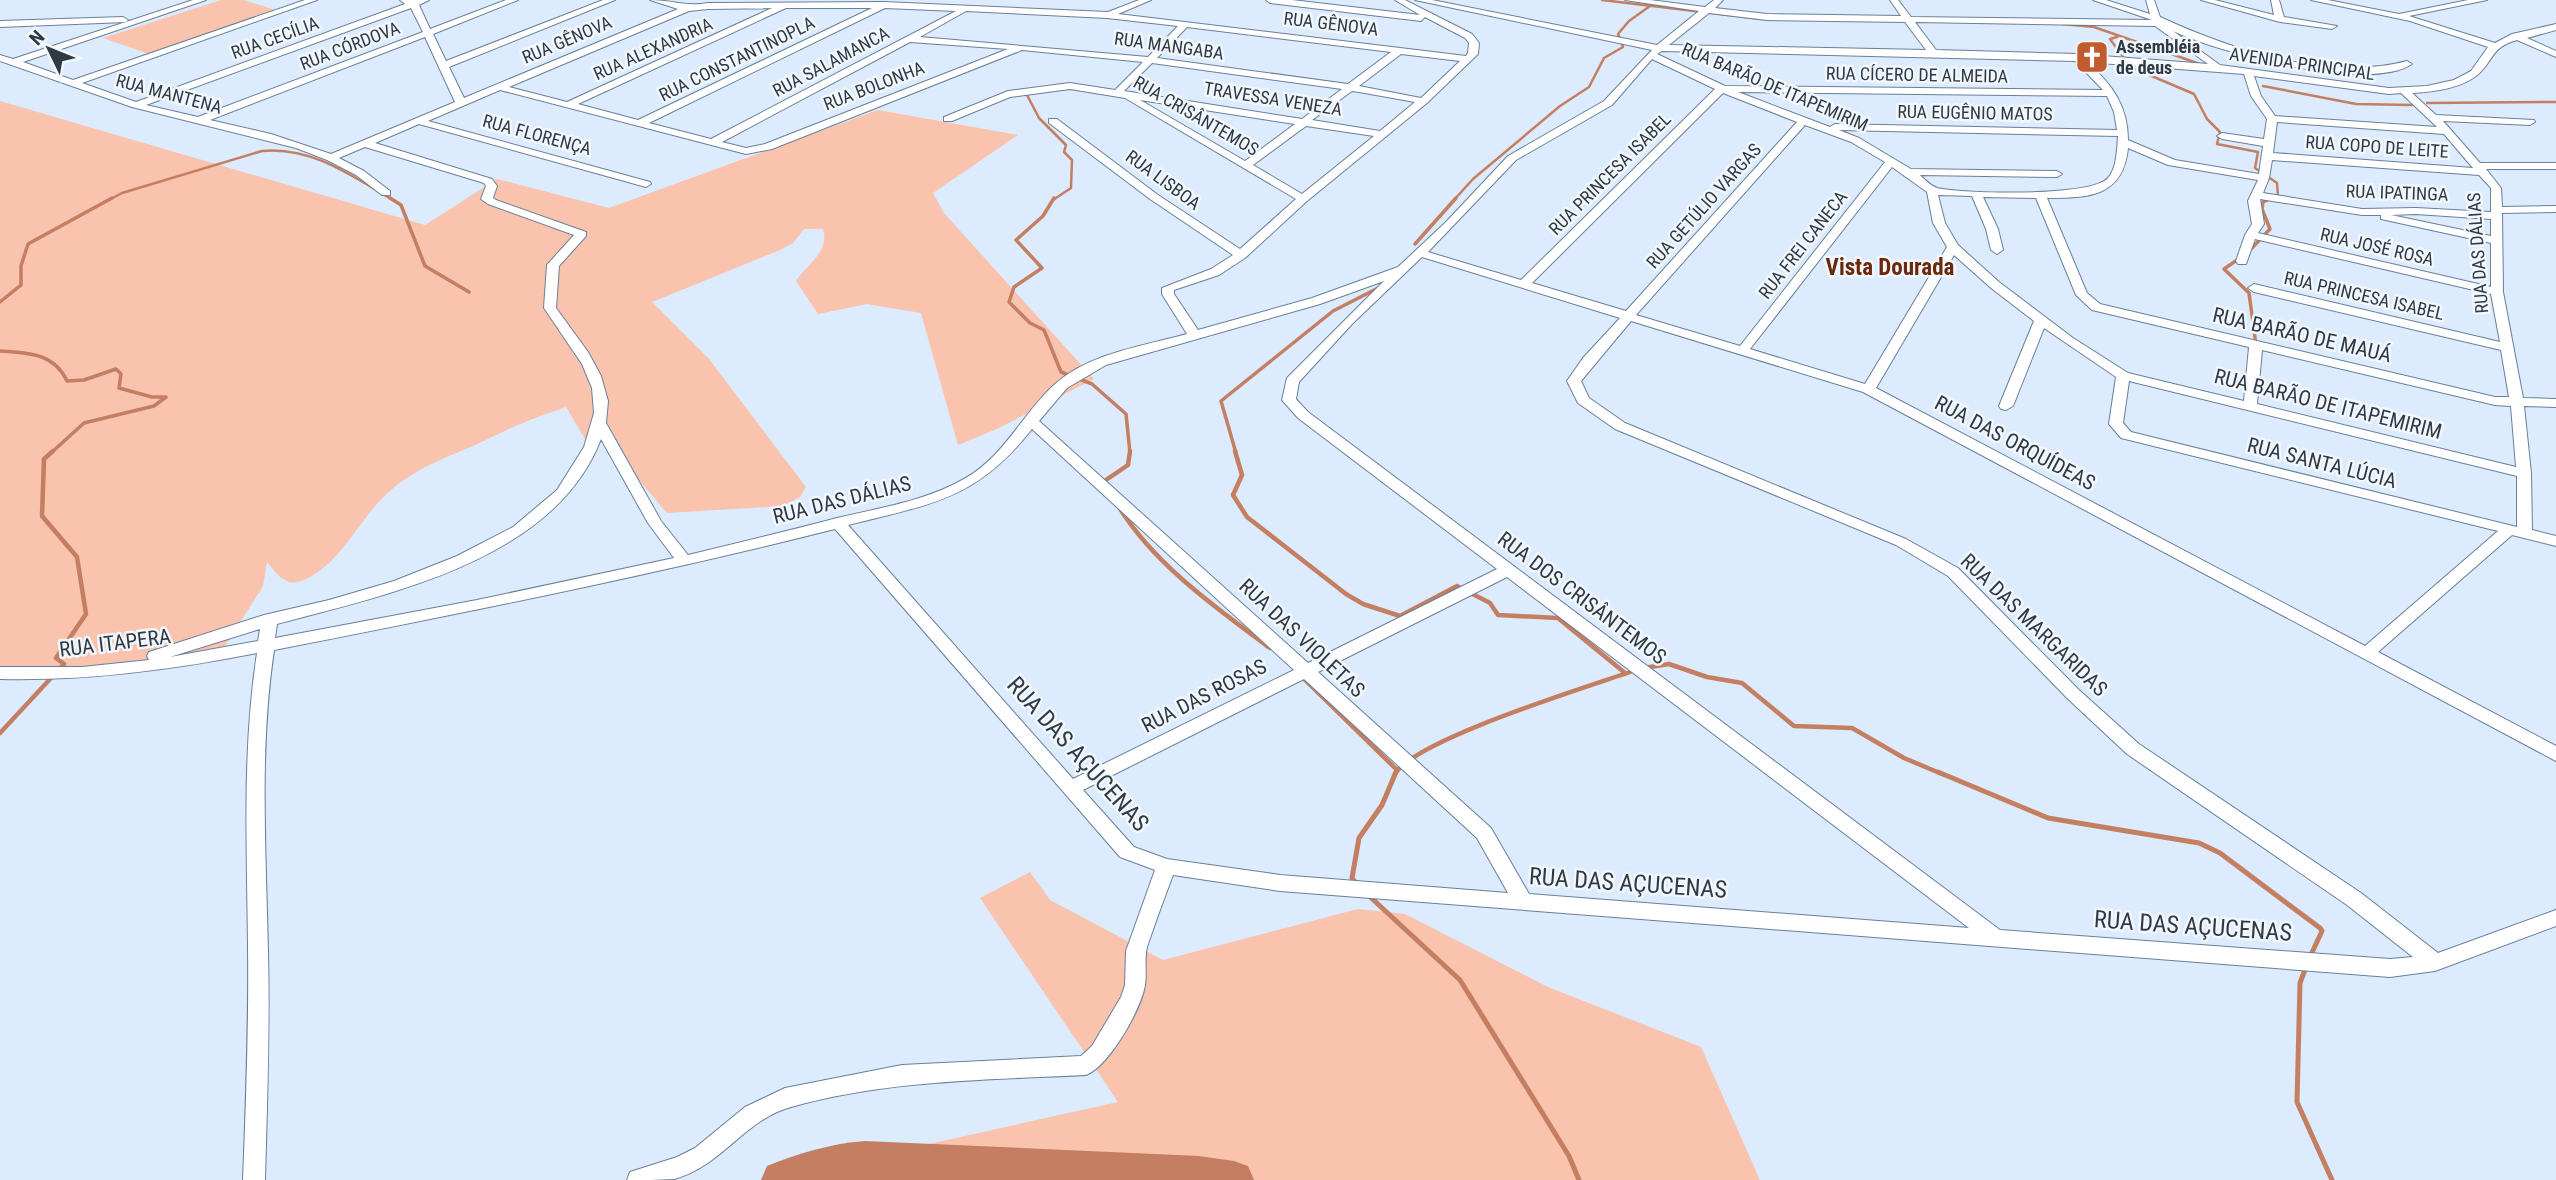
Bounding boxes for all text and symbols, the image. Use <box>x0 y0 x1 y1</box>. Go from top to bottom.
street label: RUA GÊNOVA <box>1283 7 1380 40</box>
street label: RUA GÊNOVA <box>519 11 615 68</box>
street label: RUA CECÍLIA <box>228 12 322 63</box>
street label: RUA CONSTANTINOPLA <box>656 12 819 105</box>
street label: RUA ALEXANDRIA <box>590 13 716 84</box>
north arrow <box>14 14 84 84</box>
street label: RUA CÓRDOVA <box>297 17 403 74</box>
street label: RUA SALAMANCA <box>769 22 893 101</box>
text: N <box>25 26 49 50</box>
street label: RUA MANGABA <box>1113 27 1226 64</box>
place label: Assembléia de deus <box>2116 36 2200 78</box>
street label: RUA BARÃO DE ITAPEMIRIM <box>1679 38 1871 135</box>
church icon: Assembléia de deus <box>2073 38 2111 76</box>
street label: AVENIDA PRINCIPAL <box>2228 43 2376 84</box>
street label: RUA BOLONHA <box>820 56 928 114</box>
street label: RUA CÍCERO DE ALMEIDA <box>1826 62 2009 87</box>
street label: RUA MANTENA <box>114 69 225 118</box>
street label: RUA CRISÂNTEMOS <box>1130 71 1263 160</box>
street label: TRAVESSA VENEZA <box>1202 77 1344 120</box>
street label: RUA EUGÊNIO MATOS <box>1897 101 2053 124</box>
street label: RUA PRINCESA ISABEL <box>1544 108 1675 239</box>
street label: RUA FLORENÇA <box>480 110 594 159</box>
street label: RUA COPO DE LEITE <box>2305 131 2449 162</box>
street label: RUA GETÚLIO VARGAS <box>1642 139 1765 272</box>
street label: RUA LISBOA <box>1122 145 1205 214</box>
street label: RUA IPATINGA <box>2345 180 2449 205</box>
street label: RUA FREI CANECA <box>1754 186 1852 303</box>
street label: RUA DAS DÁLIAS <box>2463 192 2492 314</box>
street label: RUA JOSÉ ROSA <box>2318 223 2437 270</box>
district label: Vista Dourada <box>1826 254 1955 281</box>
street label: RUA PRINCESA ISABEL <box>2282 267 2447 324</box>
street label: RUA BARÃO DE MAUÁ <box>2210 303 2394 367</box>
street label: RUA BARÃO DE ITAPEMIRIM <box>2212 364 2444 444</box>
street label: RUA DAS ORQUÍDEAS <box>1931 391 2099 495</box>
street label: RUA SANTA LÚCIA <box>2245 433 2399 493</box>
street label: RUA DAS DÁLIAS <box>770 471 914 529</box>
street label: RUA DOS CRISÂNTEMOS <box>1493 527 1671 669</box>
street label: RUA DAS MARGARIDAS <box>1956 549 2112 701</box>
street label: RUA DAS VIOLETAS <box>1234 574 1370 702</box>
street label: RUA ITAPERA <box>58 624 172 662</box>
street label: RUA DAS ROSAS <box>1138 654 1271 738</box>
street label: RUA DAS AÇUCENAS <box>1001 671 1155 837</box>
street label: RUA DAS AÇUCENAS <box>1528 862 1728 904</box>
street label: RUA DAS AÇUCENAS <box>2093 905 2293 947</box>

